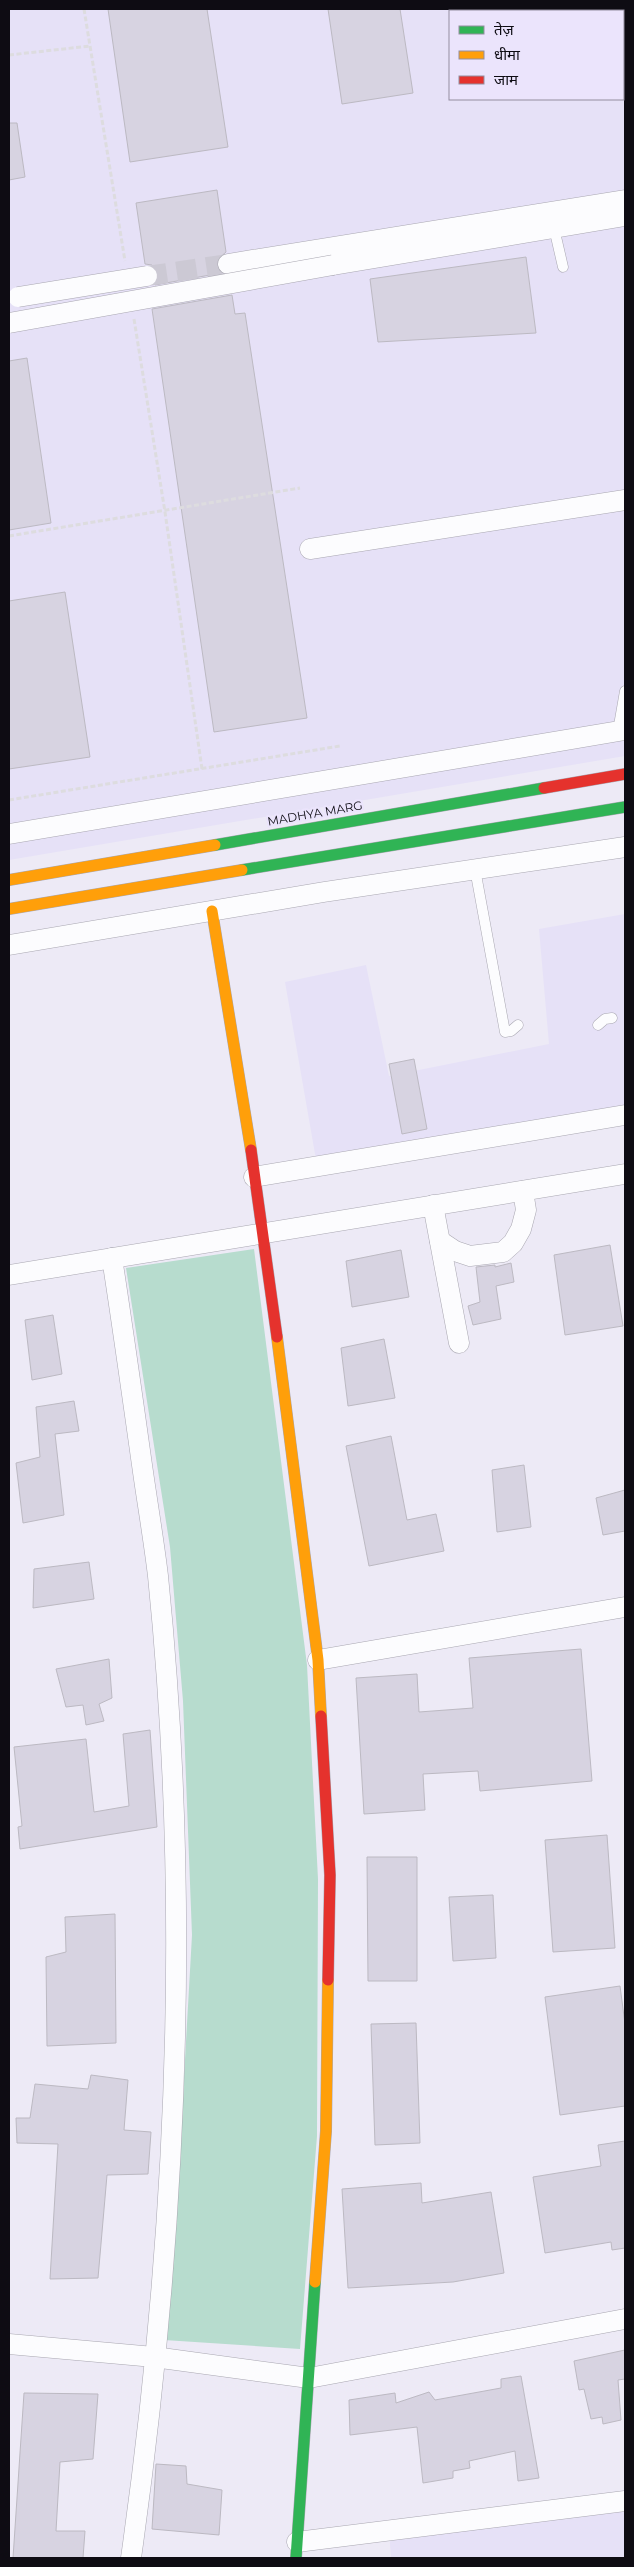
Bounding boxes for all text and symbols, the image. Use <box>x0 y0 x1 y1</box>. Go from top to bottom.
legend <box>449 10 624 100</box>
text: तेज़ <box>494 20 515 39</box>
text: धीमा <box>494 45 521 64</box>
text: जाम <box>494 70 519 89</box>
street label: MADHYA MARG <box>266 797 364 829</box>

